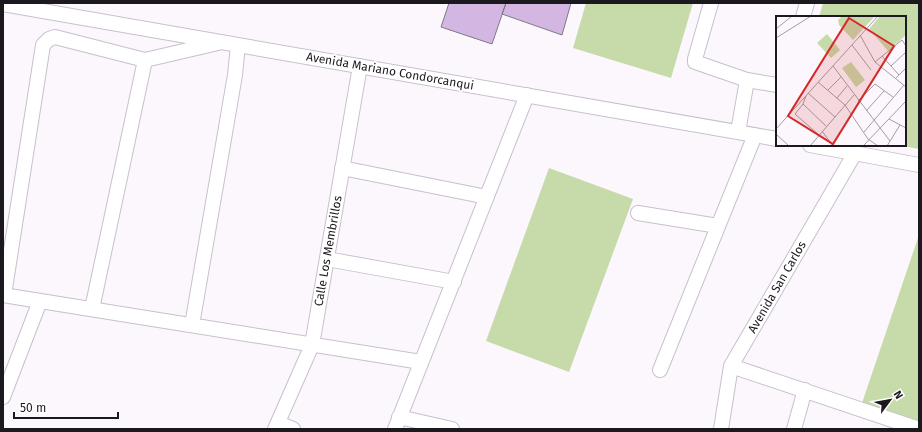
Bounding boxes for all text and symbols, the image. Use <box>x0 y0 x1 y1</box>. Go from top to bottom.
inset map <box>776 16 906 146</box>
street label: Avenida Mariano Condorcanqui <box>305 49 475 93</box>
street label: Calle Los Membrillos <box>311 194 345 307</box>
street label: Avenida San Carlos <box>745 238 809 335</box>
north arrow <box>870 380 910 420</box>
text: N <box>891 388 906 402</box>
scale bar <box>14 394 118 420</box>
text: 50 m <box>20 401 46 415</box>

